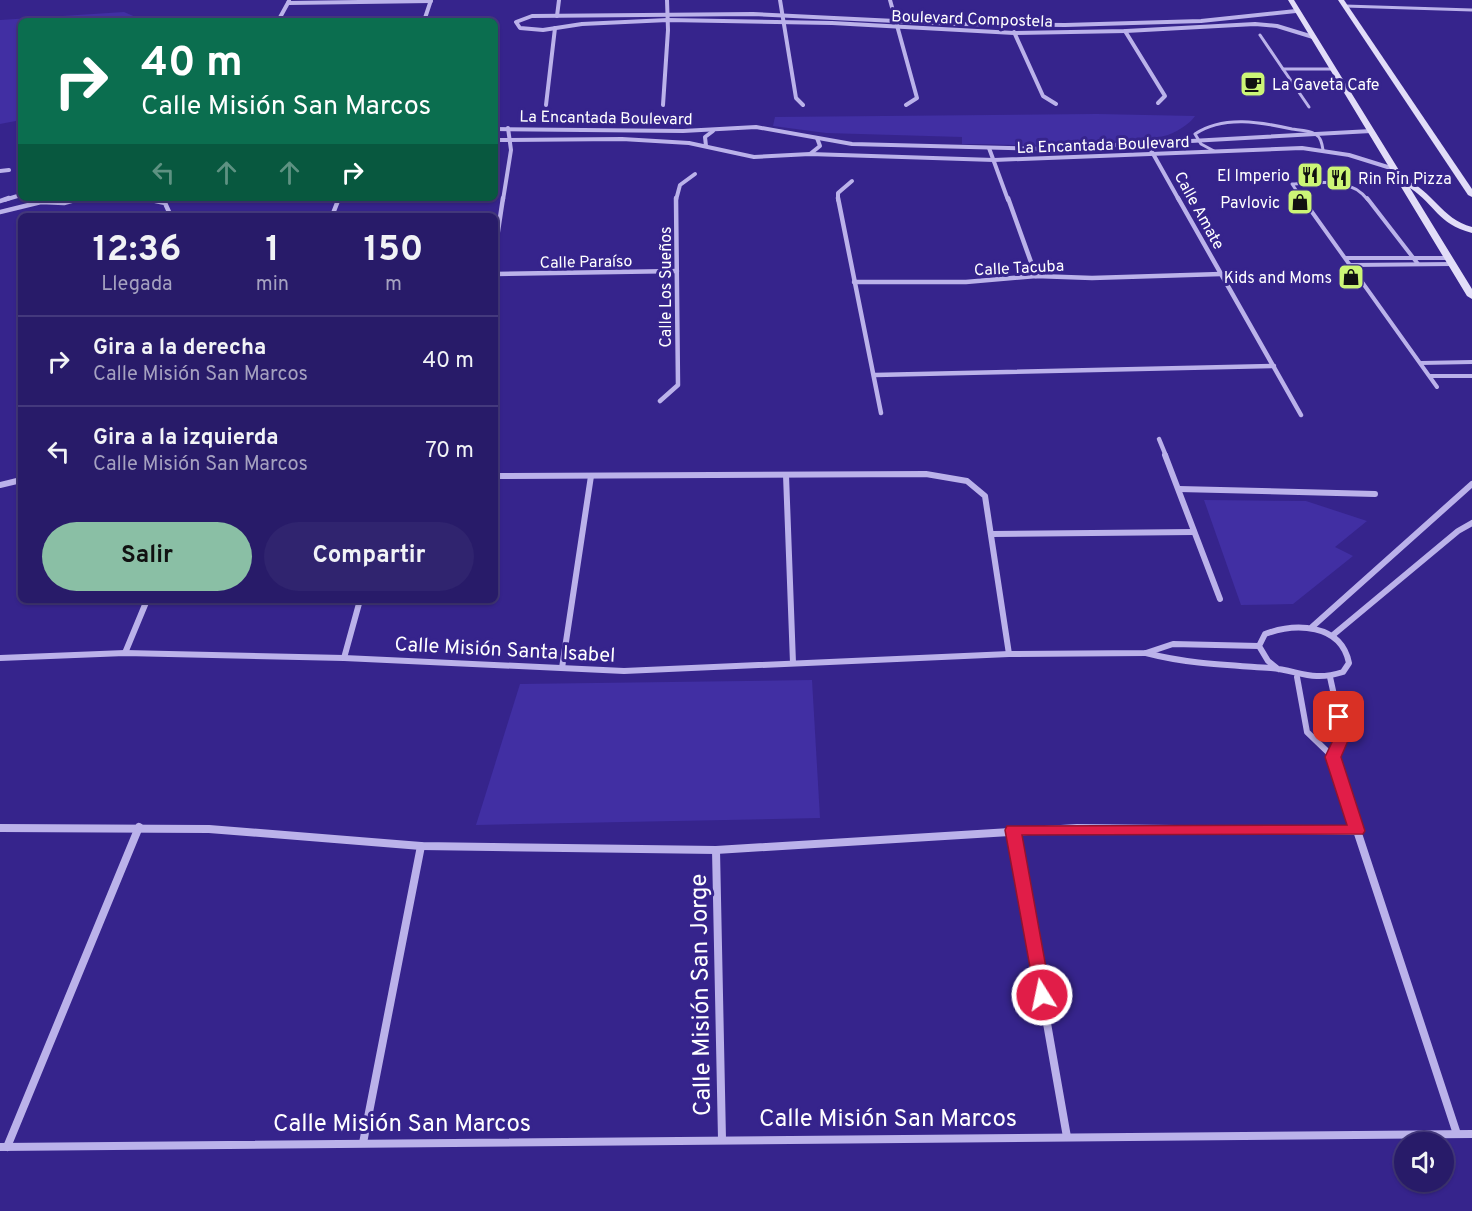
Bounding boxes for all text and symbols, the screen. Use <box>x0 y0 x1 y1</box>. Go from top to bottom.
street label: Boulevard Compostela <box>891 7 1053 33</box>
text: 40 m <box>141 38 243 91</box>
icon: right <box>42 42 120 120</box>
cafe icon: La Gaveta Cafe <box>1238 69 1268 99</box>
place label: La Gaveta Cafe <box>1272 76 1379 96</box>
text: Calle Misión San Marcos <box>141 90 431 124</box>
street label: La Encantada Boulevard <box>519 107 693 131</box>
street label: La Encantada Boulevard <box>1016 133 1190 159</box>
icon: left <box>147 156 180 189</box>
icon: ahead <box>210 156 243 189</box>
icon: ahead <box>273 156 306 189</box>
icon: right <box>336 156 369 189</box>
restaurant icon: El Imperio <box>1295 160 1325 190</box>
restaurant icon: Rin Rin Pizza <box>1324 163 1354 193</box>
place label: El Imperio <box>1217 167 1290 187</box>
street label: Calle Amate <box>1169 168 1228 253</box>
place label: Rin Rin Pizza <box>1358 170 1452 190</box>
shop icon: Pavlovic <box>1285 187 1315 217</box>
place label: Pavlovic <box>1220 194 1280 214</box>
street label: Calle Los Sueños <box>657 226 677 348</box>
text: 12:36 <box>92 228 181 274</box>
text: 1 <box>265 228 280 274</box>
text: 150 <box>364 228 424 274</box>
street label: Calle Paraíso <box>540 252 633 274</box>
street label: Calle Tacuba <box>973 257 1065 281</box>
shop icon: Kids and Moms <box>1336 262 1366 292</box>
place label: Kids and Moms <box>1224 269 1332 289</box>
text: Llegada <box>101 272 173 298</box>
text: min <box>256 272 289 298</box>
text: m <box>385 272 402 298</box>
text: Gira a la derecha <box>93 335 266 362</box>
icon: right <box>42 345 75 378</box>
text: 40 m <box>422 348 474 375</box>
text: Calle Misión San Marcos <box>93 362 308 388</box>
text: Gira a la izquierda <box>93 425 279 452</box>
icon: left <box>42 435 75 468</box>
text: 70 m <box>425 438 474 465</box>
text: Calle Misión San Marcos <box>93 452 308 478</box>
button: Salir <box>42 522 252 591</box>
button: Compartir <box>264 522 474 591</box>
street label: Calle Misión Santa Isabel <box>394 632 616 670</box>
pin <box>1313 691 1364 742</box>
icon: arrive <box>1322 700 1355 733</box>
street label: Calle Misión San Jorge <box>685 873 719 1116</box>
position arrow <box>1010 963 1074 1027</box>
street label: Calle Misión San Marcos <box>759 1105 1017 1135</box>
street label: Calle Misión San Marcos <box>273 1110 531 1140</box>
map controls <box>1394 1132 1454 1192</box>
button: sound <box>1394 1132 1454 1192</box>

